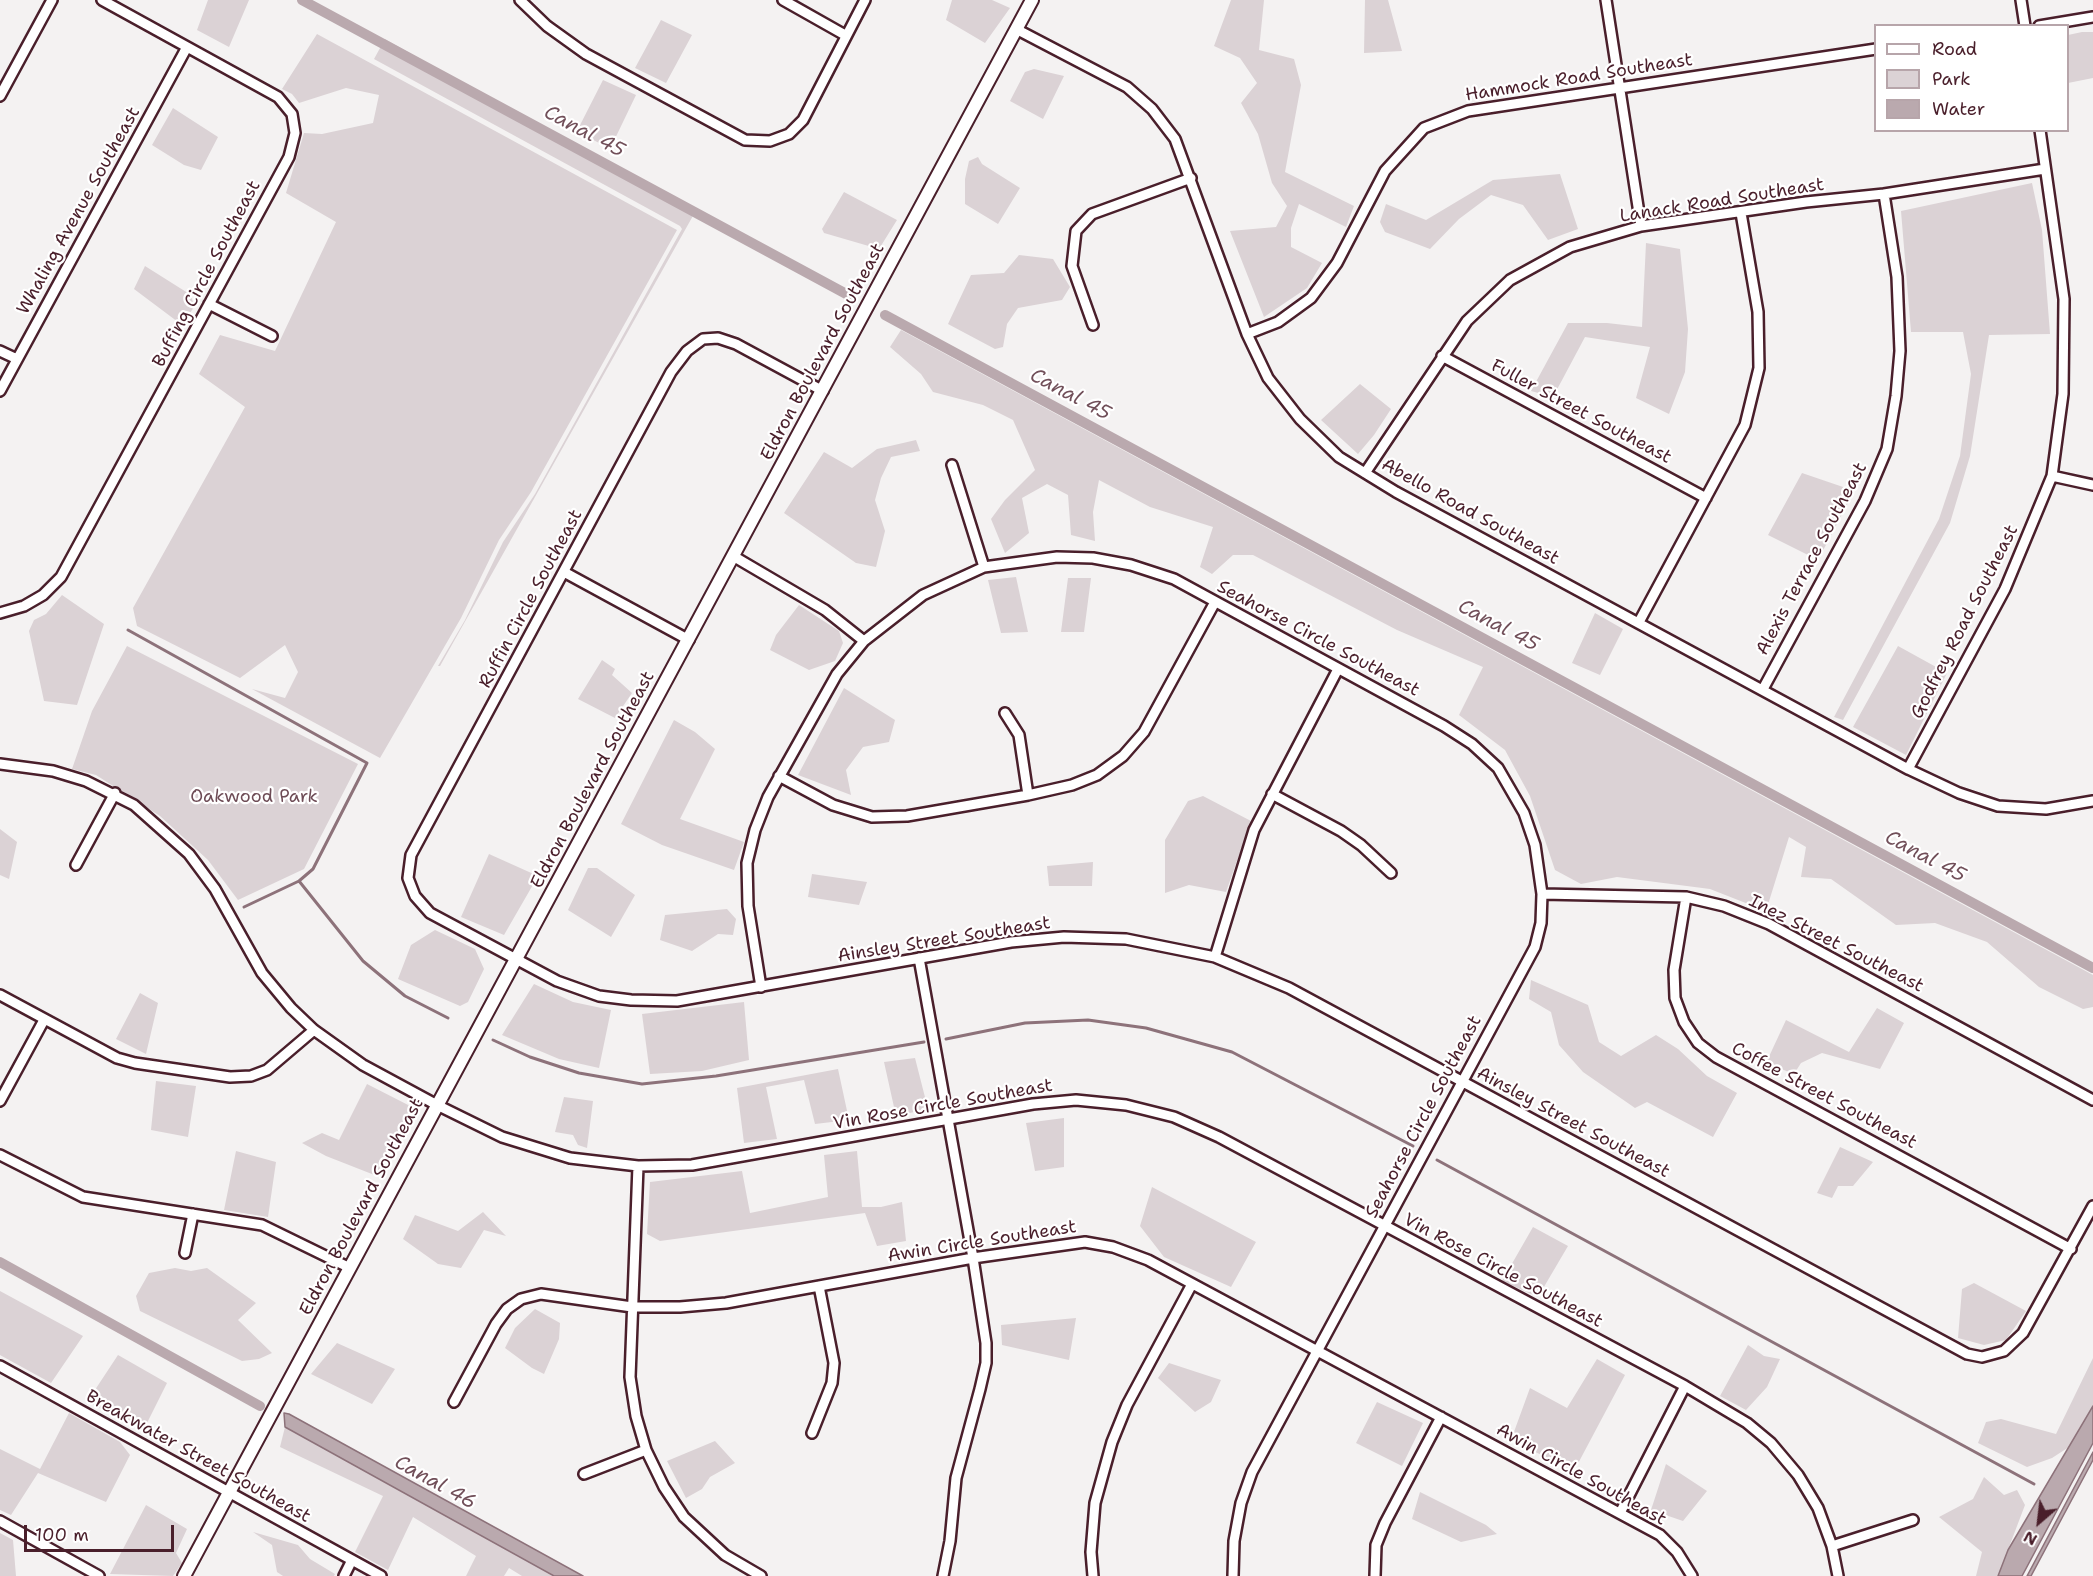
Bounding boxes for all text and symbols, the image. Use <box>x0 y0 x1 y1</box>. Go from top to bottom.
legend <box>1874 24 2069 132</box>
text: Road <box>1932 37 1977 61</box>
street label: Hammock Road Southeast <box>1464 49 1694 107</box>
text: Park <box>1932 67 1971 91</box>
text: Water <box>1932 97 1985 121</box>
water label: Canal 45 <box>540 101 628 163</box>
street label: Whaling Avenue Southeast <box>13 103 145 319</box>
street label: Lanack Road Southeast <box>1618 174 1826 228</box>
street label: Buffing Circle Southeast <box>149 177 265 371</box>
street label: Eldron Boulevard Southeast <box>756 240 890 464</box>
street label: Fuller Street Southeast <box>1487 355 1675 469</box>
water label: Canal 45 <box>1026 364 1114 426</box>
street label: Abello Road Southeast <box>1377 454 1563 570</box>
street label: Alexis Terrace Southeast <box>1752 459 1872 659</box>
street label: Ruffin Circle Southeast <box>475 506 587 692</box>
street label: Godfrey Road Southeast <box>1907 522 2023 722</box>
street label: Seahorse Circle Southeast <box>1213 576 1423 702</box>
water label: Canal 45 <box>1454 595 1542 657</box>
street label: Eldron Boulevard Southeast <box>526 668 660 892</box>
park label: Oakwood Park <box>190 786 318 808</box>
water label: Canal 45 <box>1881 826 1969 888</box>
street label: Inez Street Southeast <box>1745 890 1927 998</box>
street label: Ainsley Street Southeast <box>836 912 1052 968</box>
street label: Seahorse Circle Southeast <box>1361 1012 1487 1222</box>
street label: Coffee Street Southeast <box>1728 1038 1920 1154</box>
street label: Ainsley Street Southeast <box>1473 1063 1673 1183</box>
street label: Vin Rose Circle Southeast <box>832 1075 1054 1135</box>
street label: Eldron Boulevard Southeast <box>295 1095 429 1319</box>
street label: Vin Rose Circle Southeast <box>1400 1209 1606 1333</box>
street label: Awin Circle Southeast <box>886 1216 1078 1268</box>
street label: Breakwater Street Southeast <box>82 1386 314 1528</box>
street label: Awin Circle Southeast <box>1492 1419 1670 1531</box>
water label: Canal 46 <box>390 1451 480 1515</box>
north arrow <box>2009 1492 2069 1552</box>
scale bar <box>27 1513 177 1551</box>
text: 100 m <box>35 1523 89 1547</box>
text: N <box>2020 1526 2041 1551</box>

